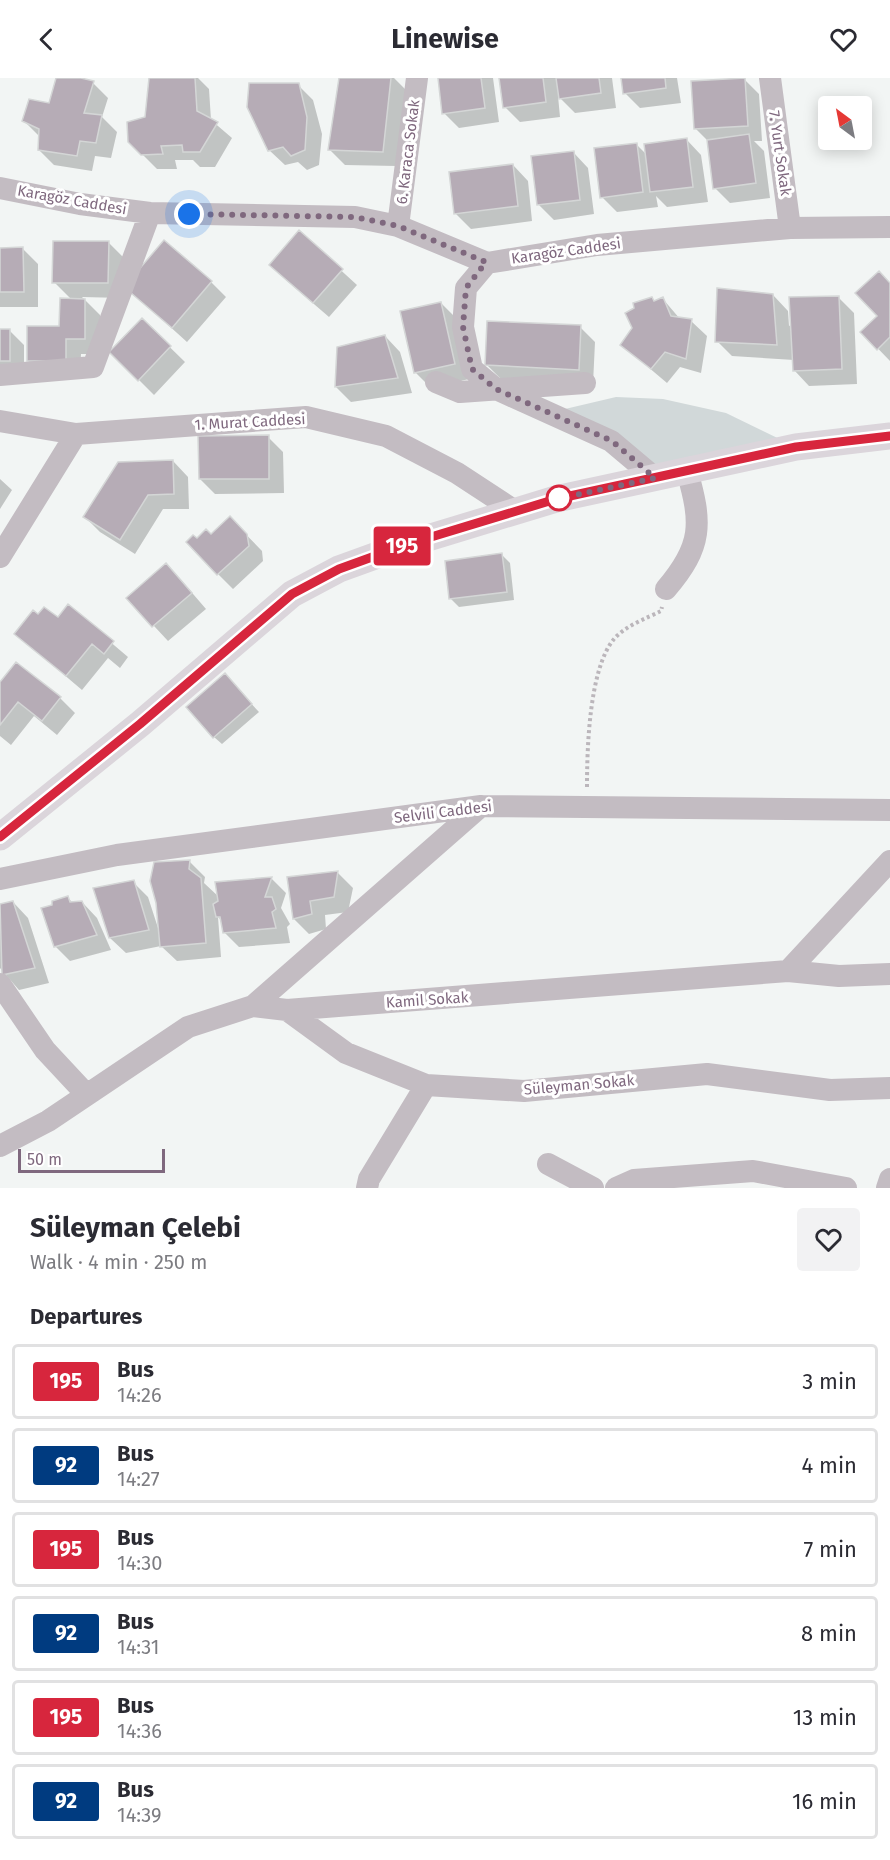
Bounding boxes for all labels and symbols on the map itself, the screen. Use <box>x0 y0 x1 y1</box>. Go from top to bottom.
north arrow <box>818 96 872 150</box>
street label: 6. Karaca Sokak <box>393 98 423 205</box>
street label: 7. Yurt Sokak <box>765 109 795 197</box>
street label: Karagöz Caddesi <box>16 182 128 218</box>
your location <box>174 199 204 229</box>
street label: Karagöz Caddesi <box>510 234 622 268</box>
street label: 1. Murat Caddesi <box>194 410 306 434</box>
unlabelled marker <box>546 485 572 511</box>
line badge: 195 <box>368 526 436 566</box>
street label: Selvili Caddesi <box>393 797 493 827</box>
street label: Kamil Sokak <box>385 988 469 1012</box>
street label: Süleyman Sokak <box>523 1071 635 1099</box>
scale bar <box>18 1146 165 1174</box>

